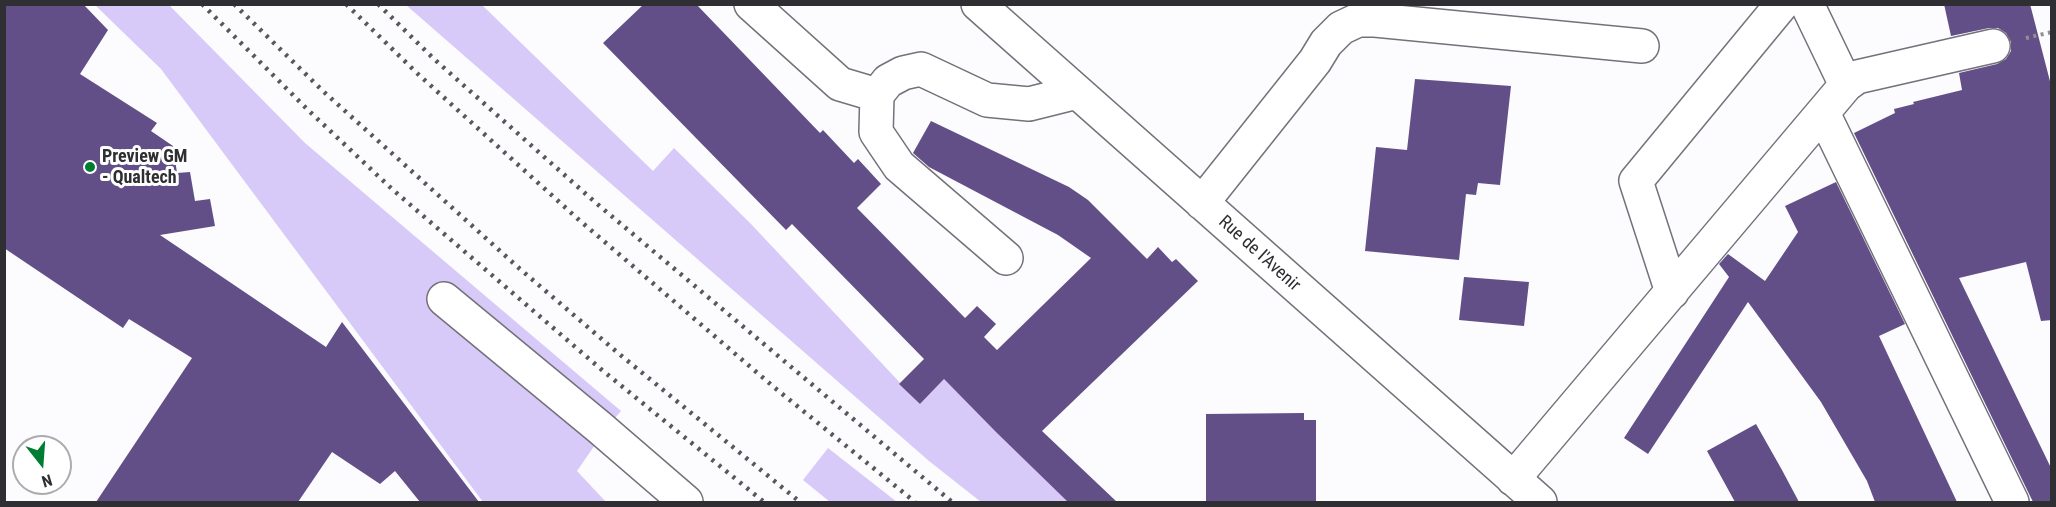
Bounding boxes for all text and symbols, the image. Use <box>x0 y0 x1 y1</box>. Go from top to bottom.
place label: Preview GM - Qualtech <box>102 146 187 188</box>
marker: Preview GM - Qualtech <box>83 160 97 174</box>
street label: Rue de l'Avenir <box>1214 212 1304 296</box>
north arrow <box>12 435 72 495</box>
text: N <box>39 470 54 491</box>

